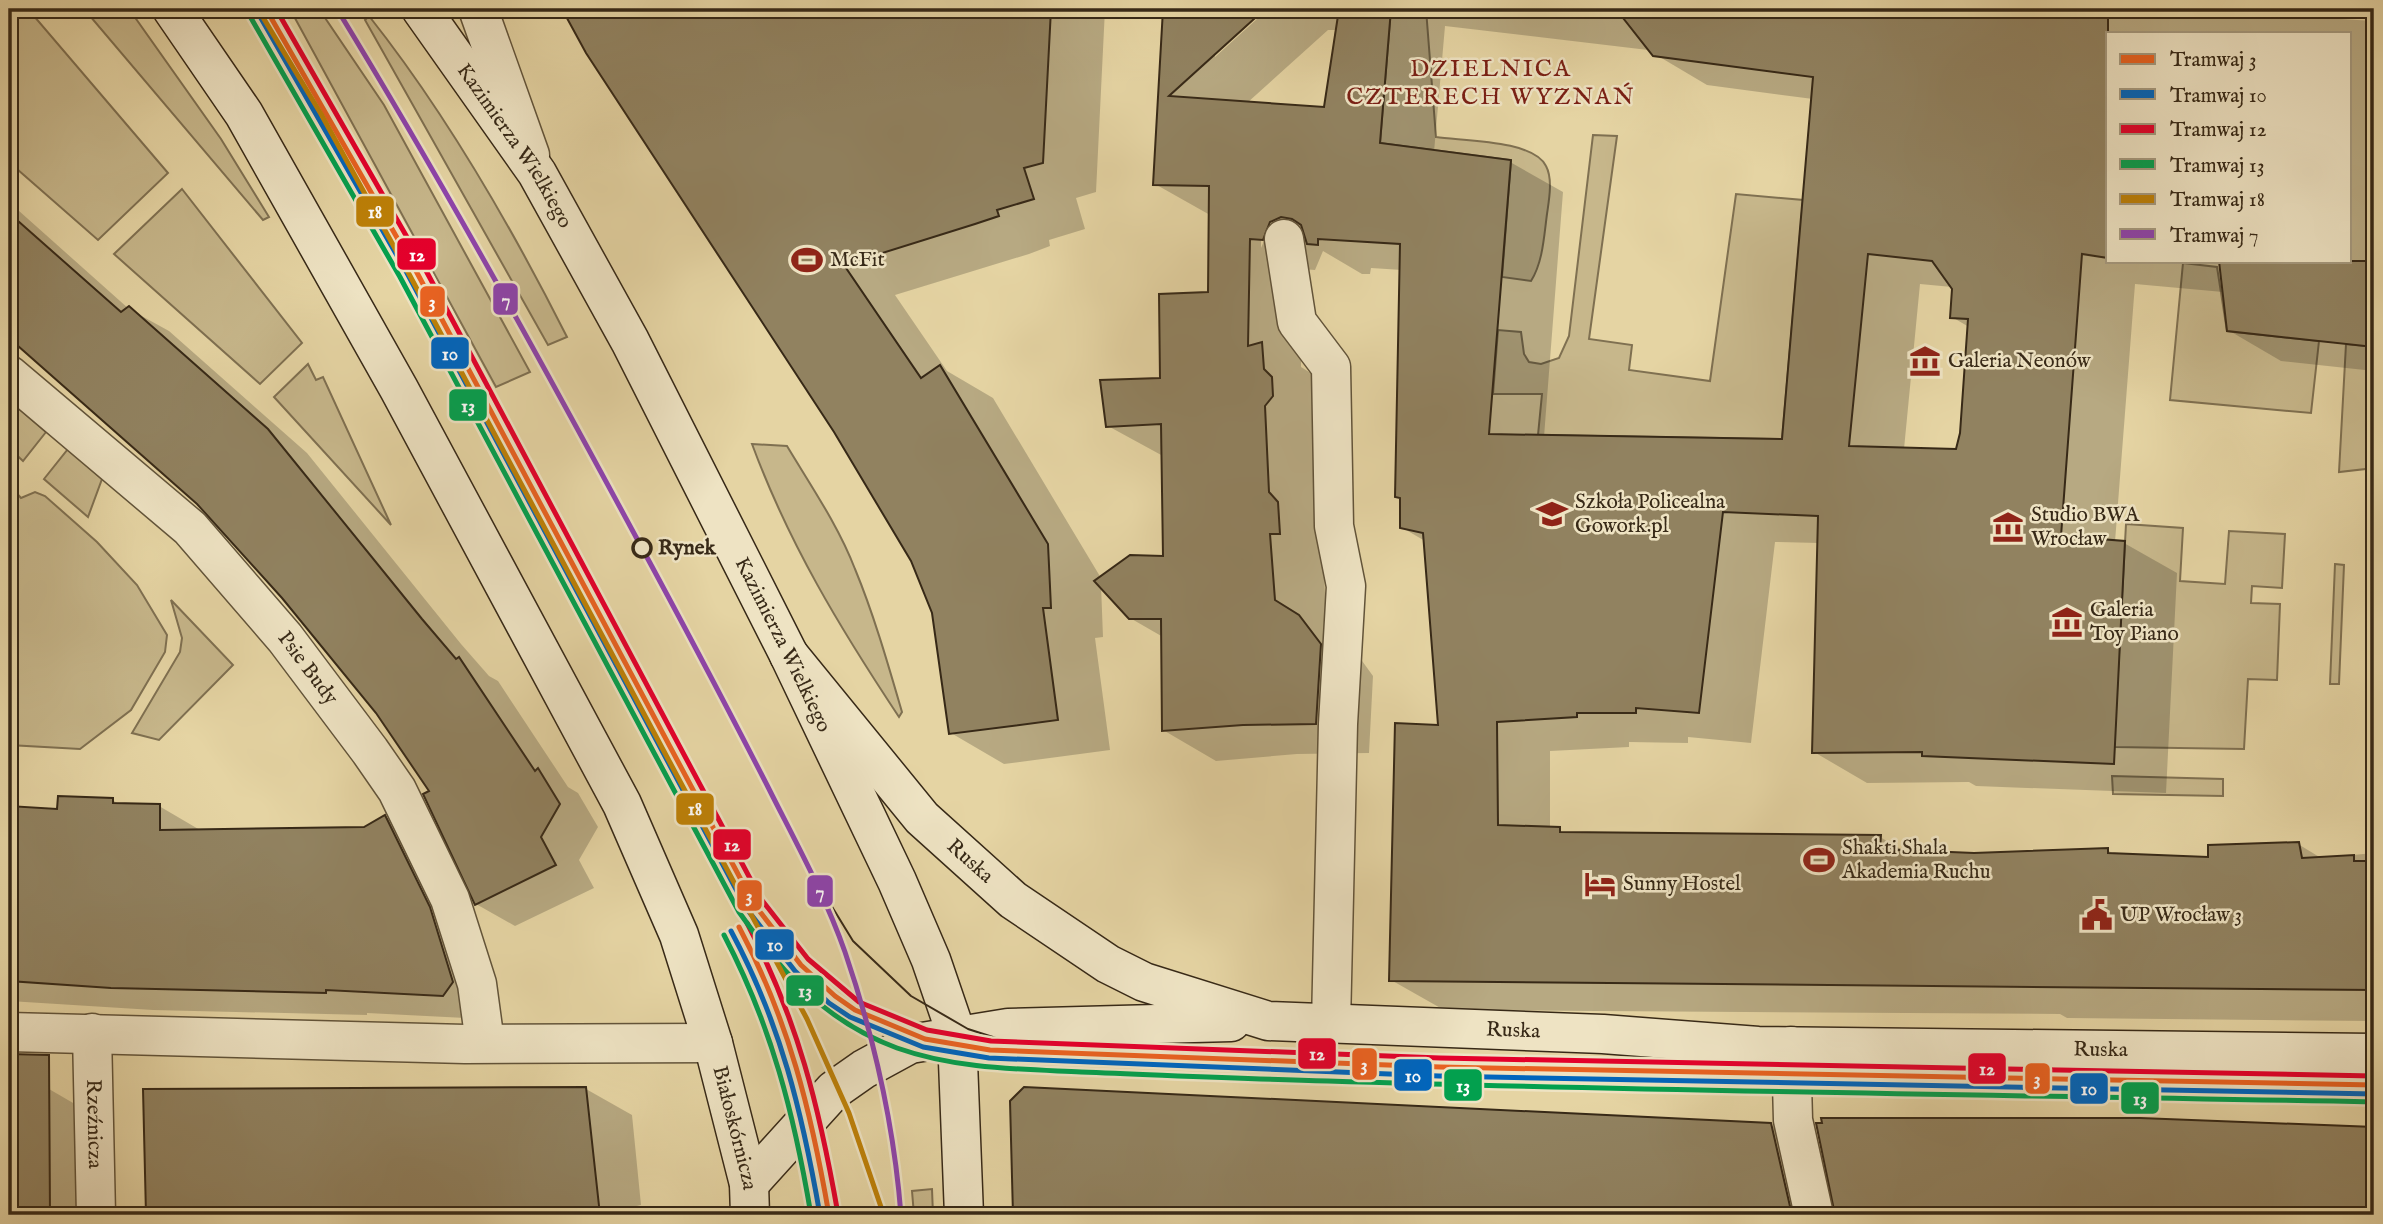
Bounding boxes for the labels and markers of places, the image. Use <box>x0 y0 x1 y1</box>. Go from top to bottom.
sports icon: McFit <box>790 243 824 277</box>
place label: McFit <box>830 247 885 274</box>
museum icon: Galeria Neonów <box>1908 344 1942 378</box>
place label: Galeria Neonów <box>1948 348 2092 375</box>
place label: Szkoła Policealna Gowork.pl <box>1575 489 1726 540</box>
school or university icon: Szkoła Policealna Gowork.pl <box>1535 497 1569 531</box>
place label: Studio BWA Wrocław <box>2031 502 2140 553</box>
museum icon: Studio BWA Wrocław <box>1991 510 2025 544</box>
place label: Rynek <box>658 535 716 562</box>
marker: Rynek <box>632 538 652 558</box>
place label: Galeria Toy Piano <box>2090 597 2179 648</box>
museum icon: Galeria Toy Piano <box>2050 605 2084 639</box>
place label: Shakti Shala Akademia Ruchu <box>1841 835 1991 886</box>
sports icon: Shakti Shala Akademia Ruchu <box>1802 843 1836 877</box>
hotel icon: Sunny Hostel <box>1583 867 1617 901</box>
place label: Sunny Hostel <box>1623 871 1741 898</box>
public building icon: UP Wrocław 3 <box>2080 898 2114 932</box>
place label: UP Wrocław 3 <box>2120 902 2242 929</box>

